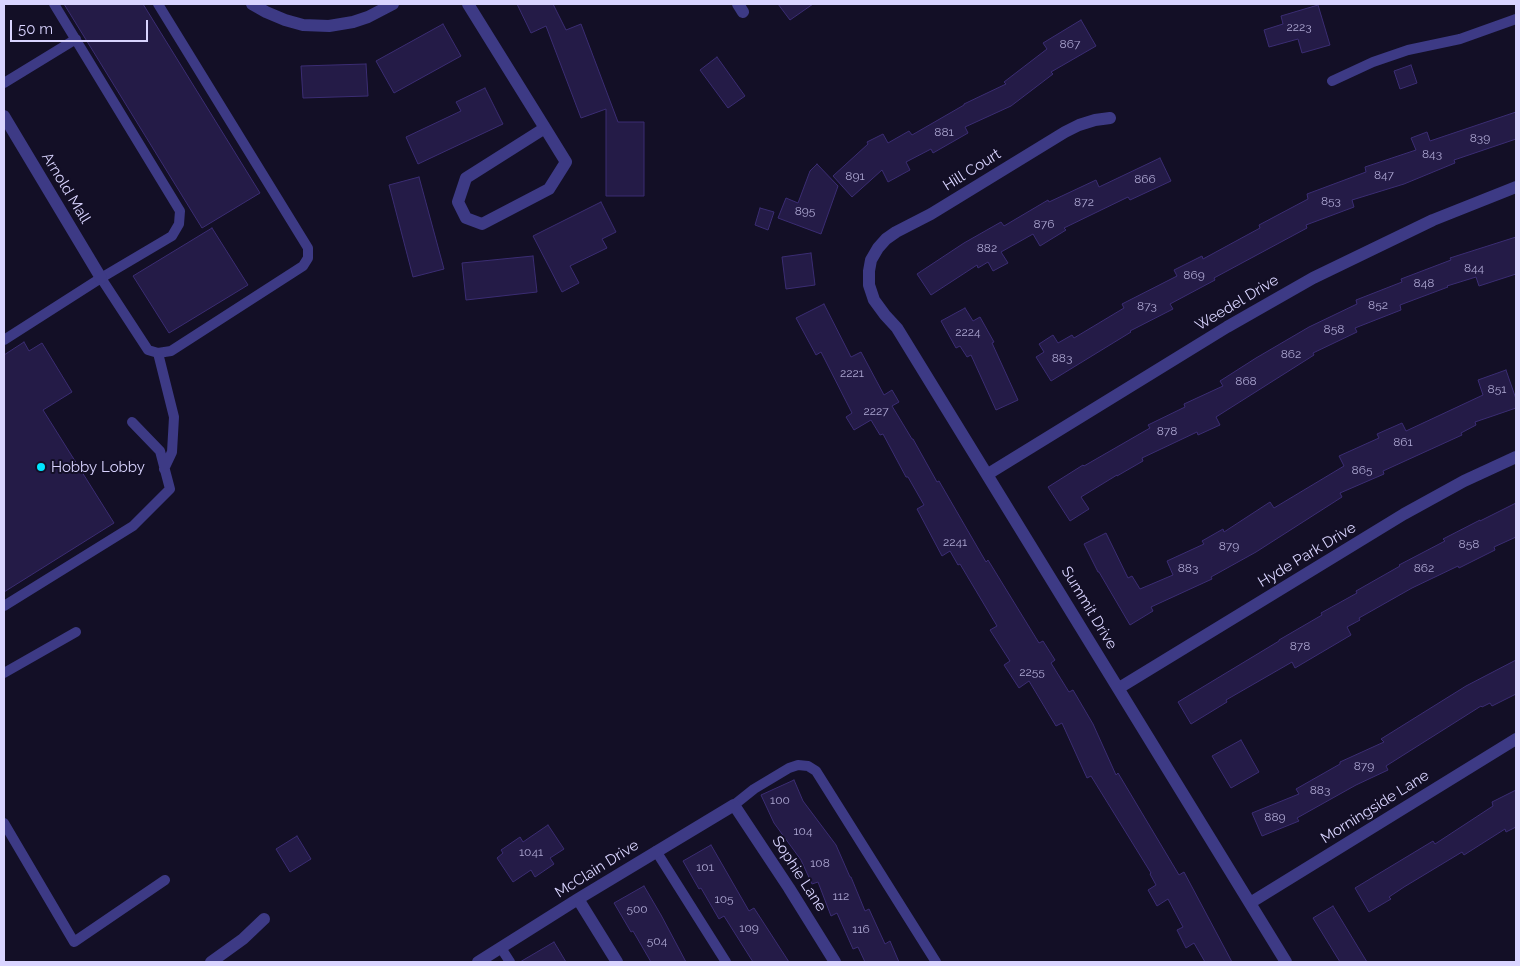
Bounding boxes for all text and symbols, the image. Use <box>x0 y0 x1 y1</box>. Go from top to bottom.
scale bar <box>12 10 150 42</box>
text: 50 m <box>18 20 53 38</box>
house number: 2223 <box>1286 20 1312 34</box>
house number: 867 <box>1060 37 1080 51</box>
house number: 881 <box>934 125 954 139</box>
house number: 839 <box>1470 131 1490 145</box>
street label: Hill Court <box>940 145 1004 195</box>
house number: 843 <box>1422 147 1442 161</box>
street label: Arnold Mall <box>38 149 94 227</box>
house number: 847 <box>1374 168 1394 182</box>
house number: 891 <box>845 169 865 183</box>
house number: 866 <box>1134 172 1156 186</box>
house number: 853 <box>1321 194 1341 208</box>
house number: 872 <box>1074 195 1094 209</box>
house number: 895 <box>795 204 815 218</box>
house number: 876 <box>1034 217 1054 231</box>
house number: 882 <box>977 241 997 255</box>
house number: 844 <box>1464 261 1484 275</box>
house number: 869 <box>1183 268 1205 282</box>
street label: Weedel Drive <box>1192 271 1282 335</box>
house number: 848 <box>1414 276 1434 290</box>
house number: 852 <box>1368 298 1388 312</box>
house number: 873 <box>1137 299 1157 313</box>
house number: 858 <box>1324 322 1344 336</box>
house number: 2224 <box>955 325 981 339</box>
house number: 862 <box>1281 347 1301 361</box>
house number: 883 <box>1052 351 1072 365</box>
house number: 2221 <box>840 366 864 380</box>
house number: 868 <box>1235 374 1257 388</box>
house number: 851 <box>1488 382 1506 396</box>
house number: 2227 <box>863 404 889 418</box>
house number: 878 <box>1157 424 1177 438</box>
house number: 861 <box>1393 435 1413 449</box>
place label: Hobby Lobby <box>51 458 145 476</box>
marker: Hobby Lobby <box>35 461 47 473</box>
house number: 865 <box>1352 463 1372 477</box>
street label: Hyde Park Drive <box>1255 519 1359 591</box>
house number: 2241 <box>943 535 967 549</box>
house number: 858 <box>1459 537 1479 551</box>
house number: 879 <box>1219 539 1239 553</box>
house number: 883 <box>1178 561 1198 575</box>
house number: 862 <box>1414 561 1434 575</box>
street label: Summit Drive <box>1057 563 1121 653</box>
house number: 878 <box>1290 639 1310 653</box>
house number: 2255 <box>1019 665 1045 679</box>
house number: 879 <box>1354 759 1374 773</box>
street label: Morningside Lane <box>1318 766 1432 848</box>
house number: 883 <box>1310 783 1330 797</box>
house number: 100 <box>770 793 790 807</box>
house number: 889 <box>1264 810 1286 824</box>
house number: 104 <box>793 824 813 838</box>
street label: Sophie Lane <box>768 833 830 915</box>
street label: McClain Drive <box>552 836 642 902</box>
house number: 1041 <box>519 845 543 859</box>
house number: 108 <box>810 856 830 870</box>
house number: 101 <box>696 860 714 874</box>
house number: 112 <box>833 889 849 903</box>
house number: 105 <box>714 892 734 906</box>
house number: 500 <box>626 902 648 916</box>
house number: 109 <box>739 921 759 935</box>
house number: 116 <box>852 922 870 936</box>
house number: 504 <box>647 934 667 948</box>

